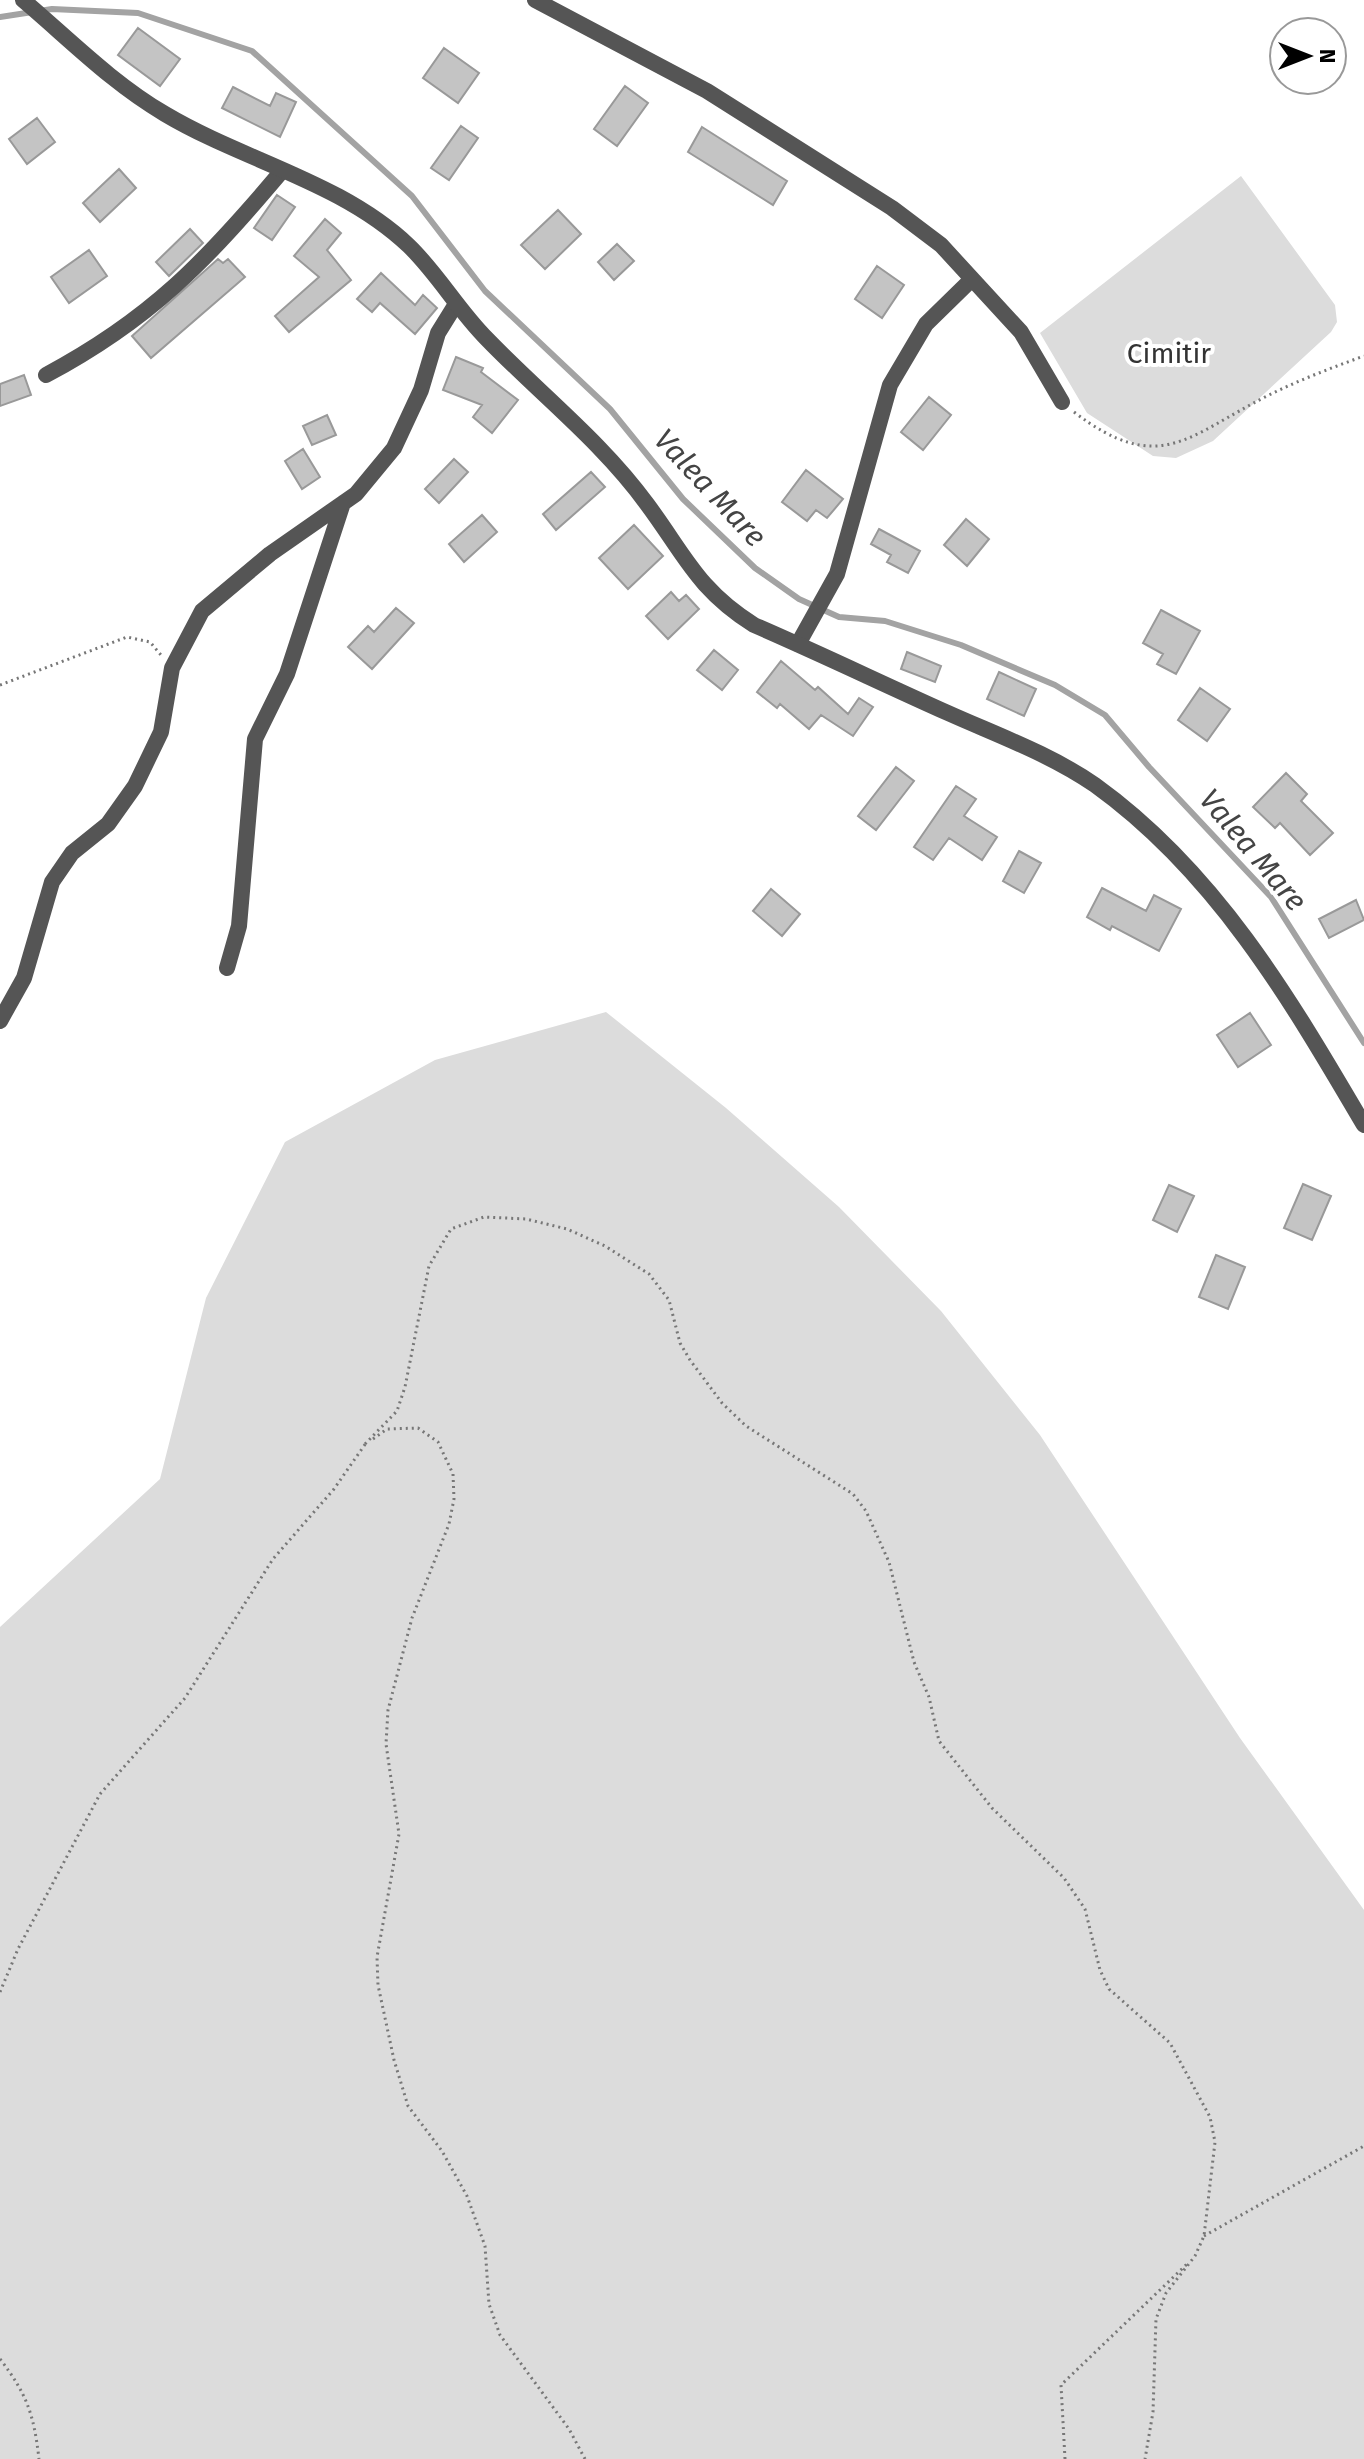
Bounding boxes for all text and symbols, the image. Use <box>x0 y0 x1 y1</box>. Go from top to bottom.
north arrow <box>1268 16 1348 96</box>
text: N <box>1314 49 1341 63</box>
park label: Cimitir <box>1127 337 1211 370</box>
water label: Valea Mare <box>646 422 774 554</box>
water label: Valea Mare <box>1192 782 1314 918</box>

